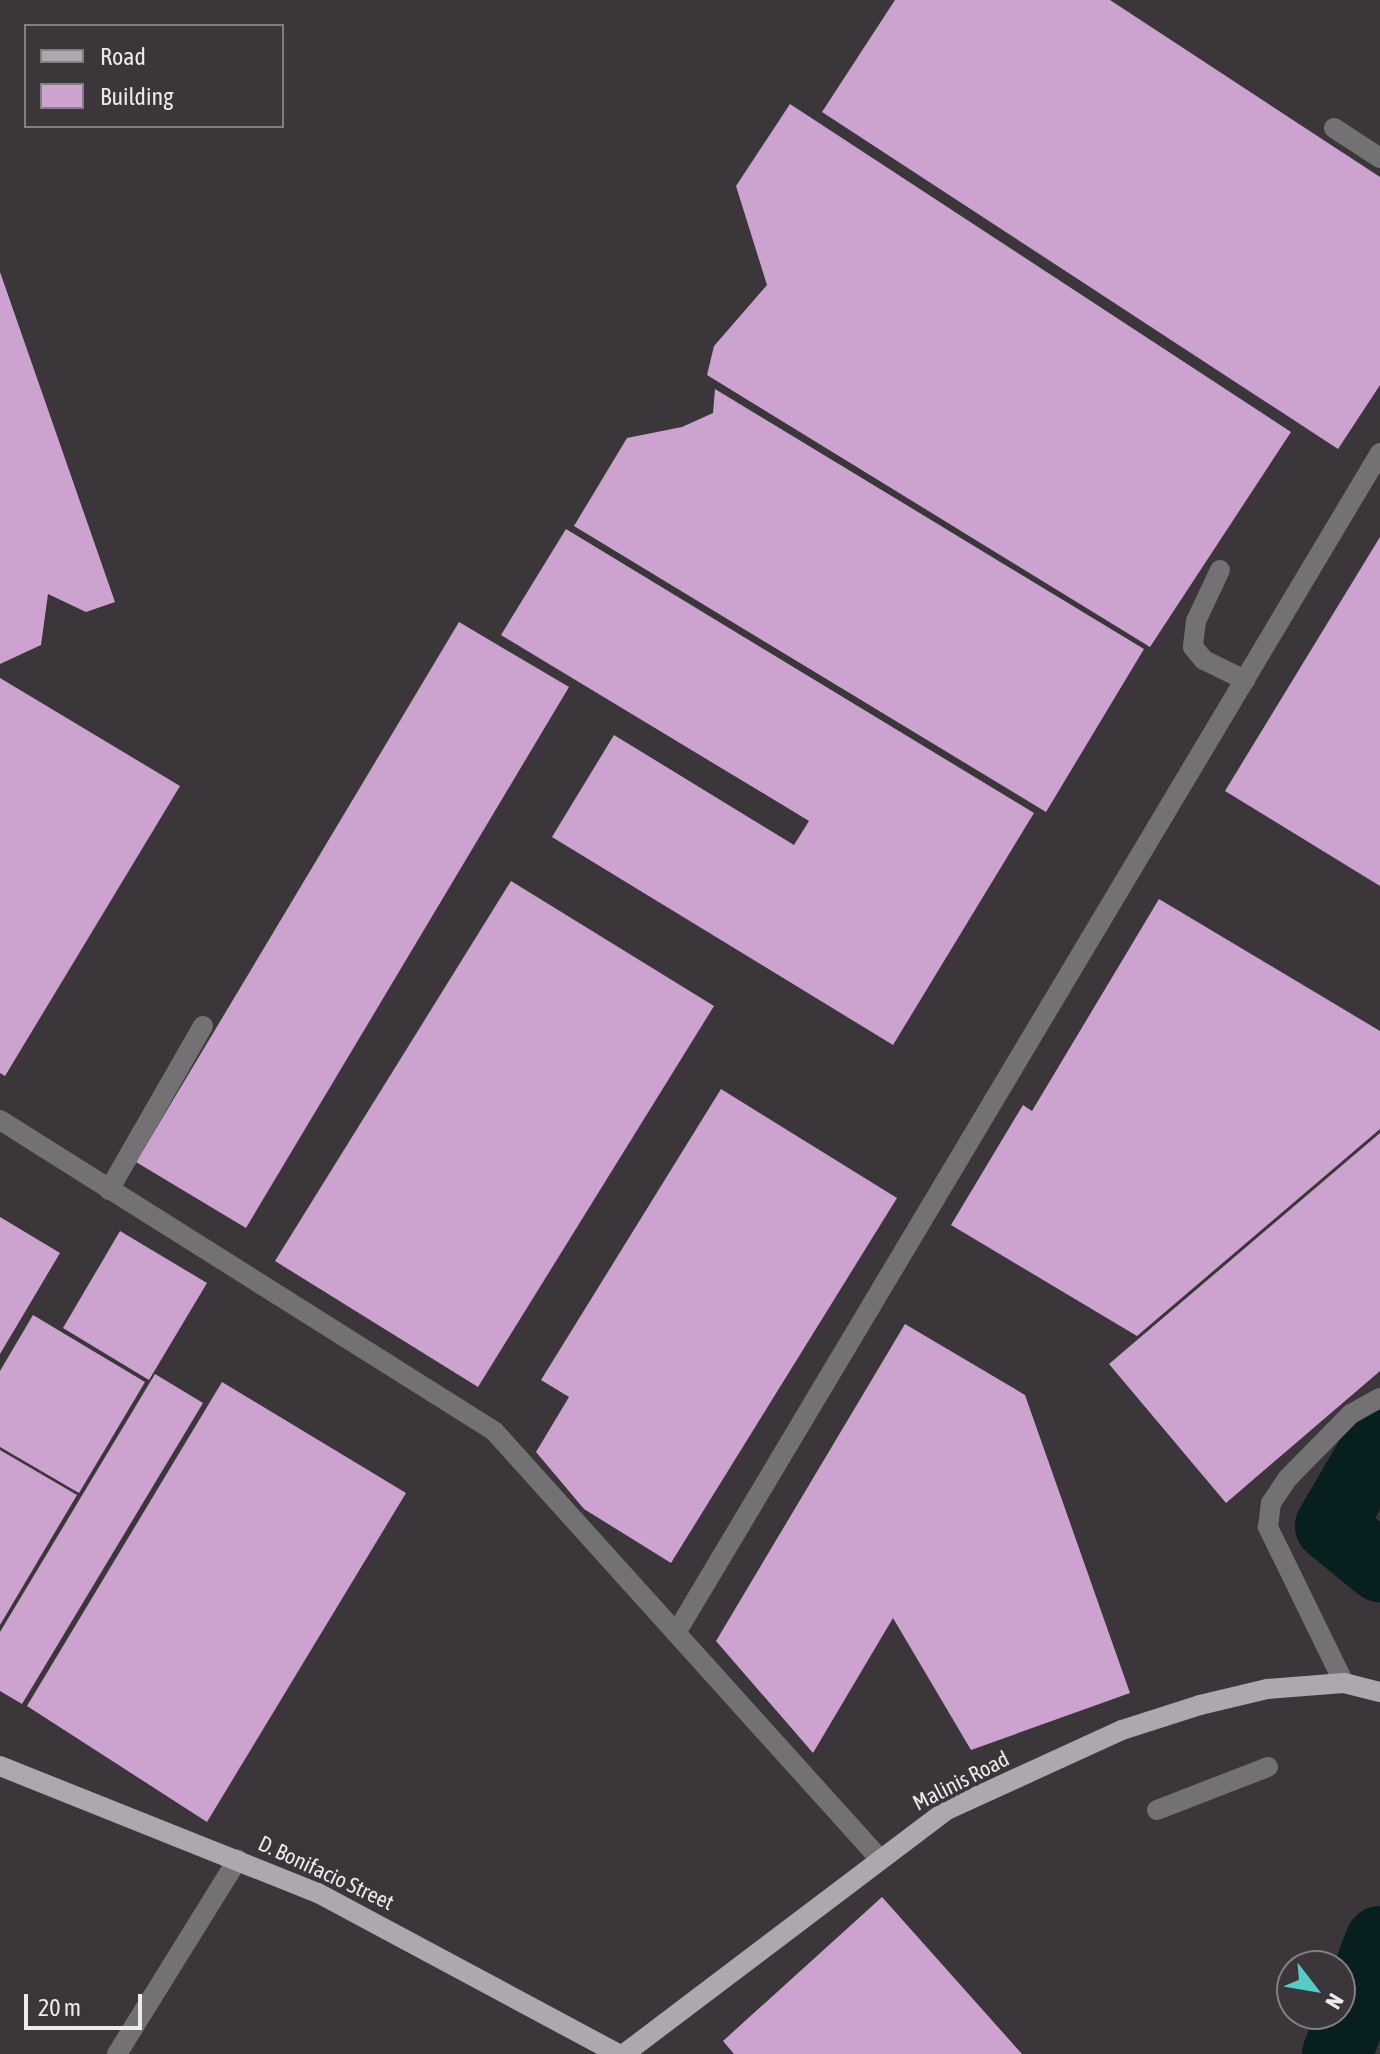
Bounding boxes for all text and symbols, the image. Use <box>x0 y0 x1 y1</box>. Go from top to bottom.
legend <box>24 24 284 128</box>
text: Road <box>100 43 146 70</box>
text: Building <box>100 83 173 110</box>
street label: Malinis Road <box>909 1746 1013 1816</box>
street label: D. Bonifacio Street <box>254 1830 398 1916</box>
north arrow <box>1276 1950 1356 2030</box>
scale bar <box>28 1978 146 2028</box>
text: N <box>1320 1989 1349 2014</box>
text: 20 m <box>38 1994 81 2021</box>

